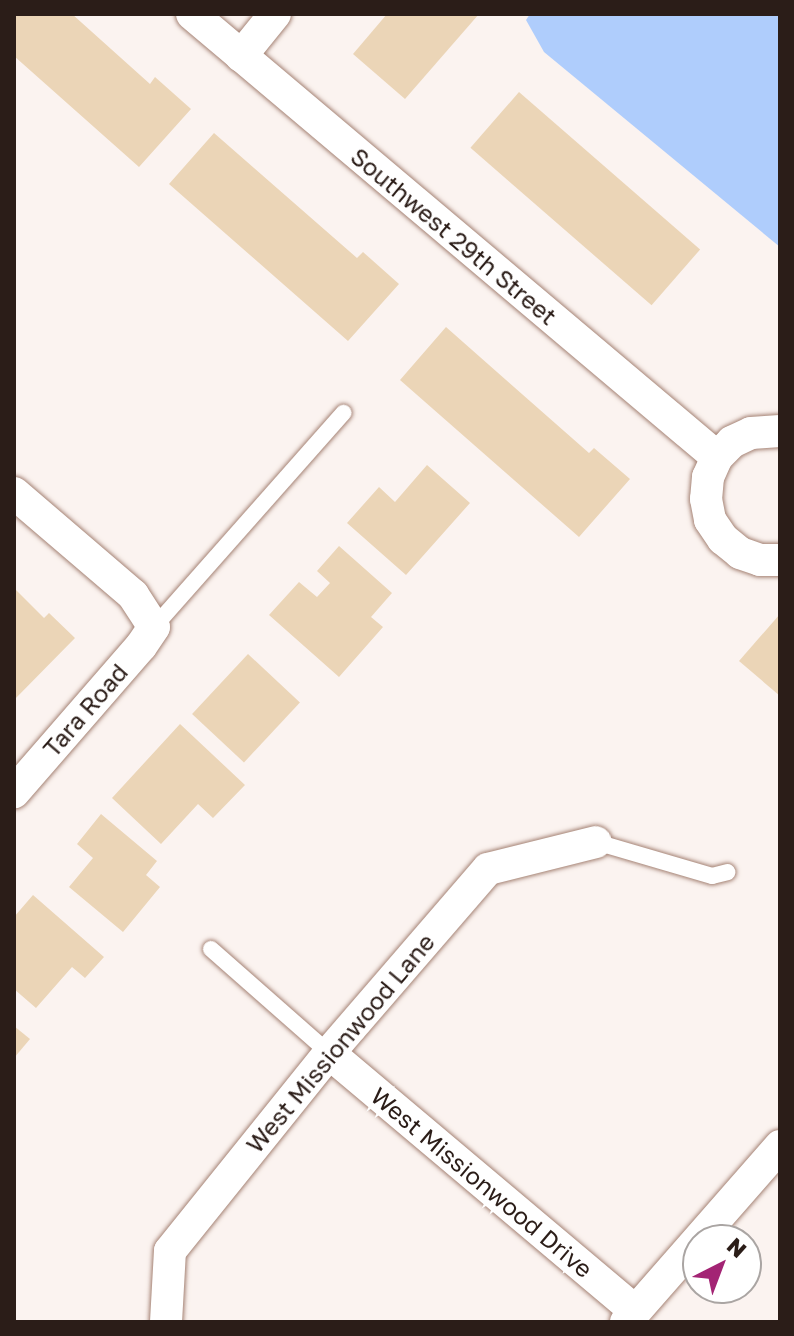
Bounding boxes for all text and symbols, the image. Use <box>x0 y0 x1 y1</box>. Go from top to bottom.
street label: Southwest 29th Street <box>345 142 563 330</box>
street label: Tara Road <box>37 658 133 762</box>
street label: West Missionwood Lane <box>240 928 440 1158</box>
street label: West Missionwood Drive <box>365 1081 599 1283</box>
north arrow <box>682 1224 762 1304</box>
text: N <box>722 1232 752 1263</box>

